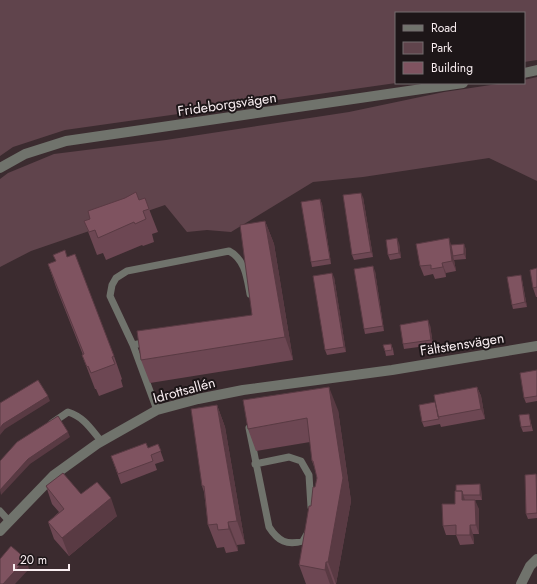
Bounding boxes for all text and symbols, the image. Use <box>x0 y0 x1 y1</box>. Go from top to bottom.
legend <box>395 12 525 84</box>
text: Road <box>431 19 457 37</box>
text: Park <box>431 39 453 57</box>
text: Building <box>431 59 473 77</box>
street label: Frideborgsvägen <box>176 87 278 121</box>
street label: Fältstensvägen <box>418 327 506 361</box>
street label: Idrottsallén <box>151 372 217 408</box>
scale bar <box>14 546 69 572</box>
text: 20 m <box>20 551 47 569</box>

